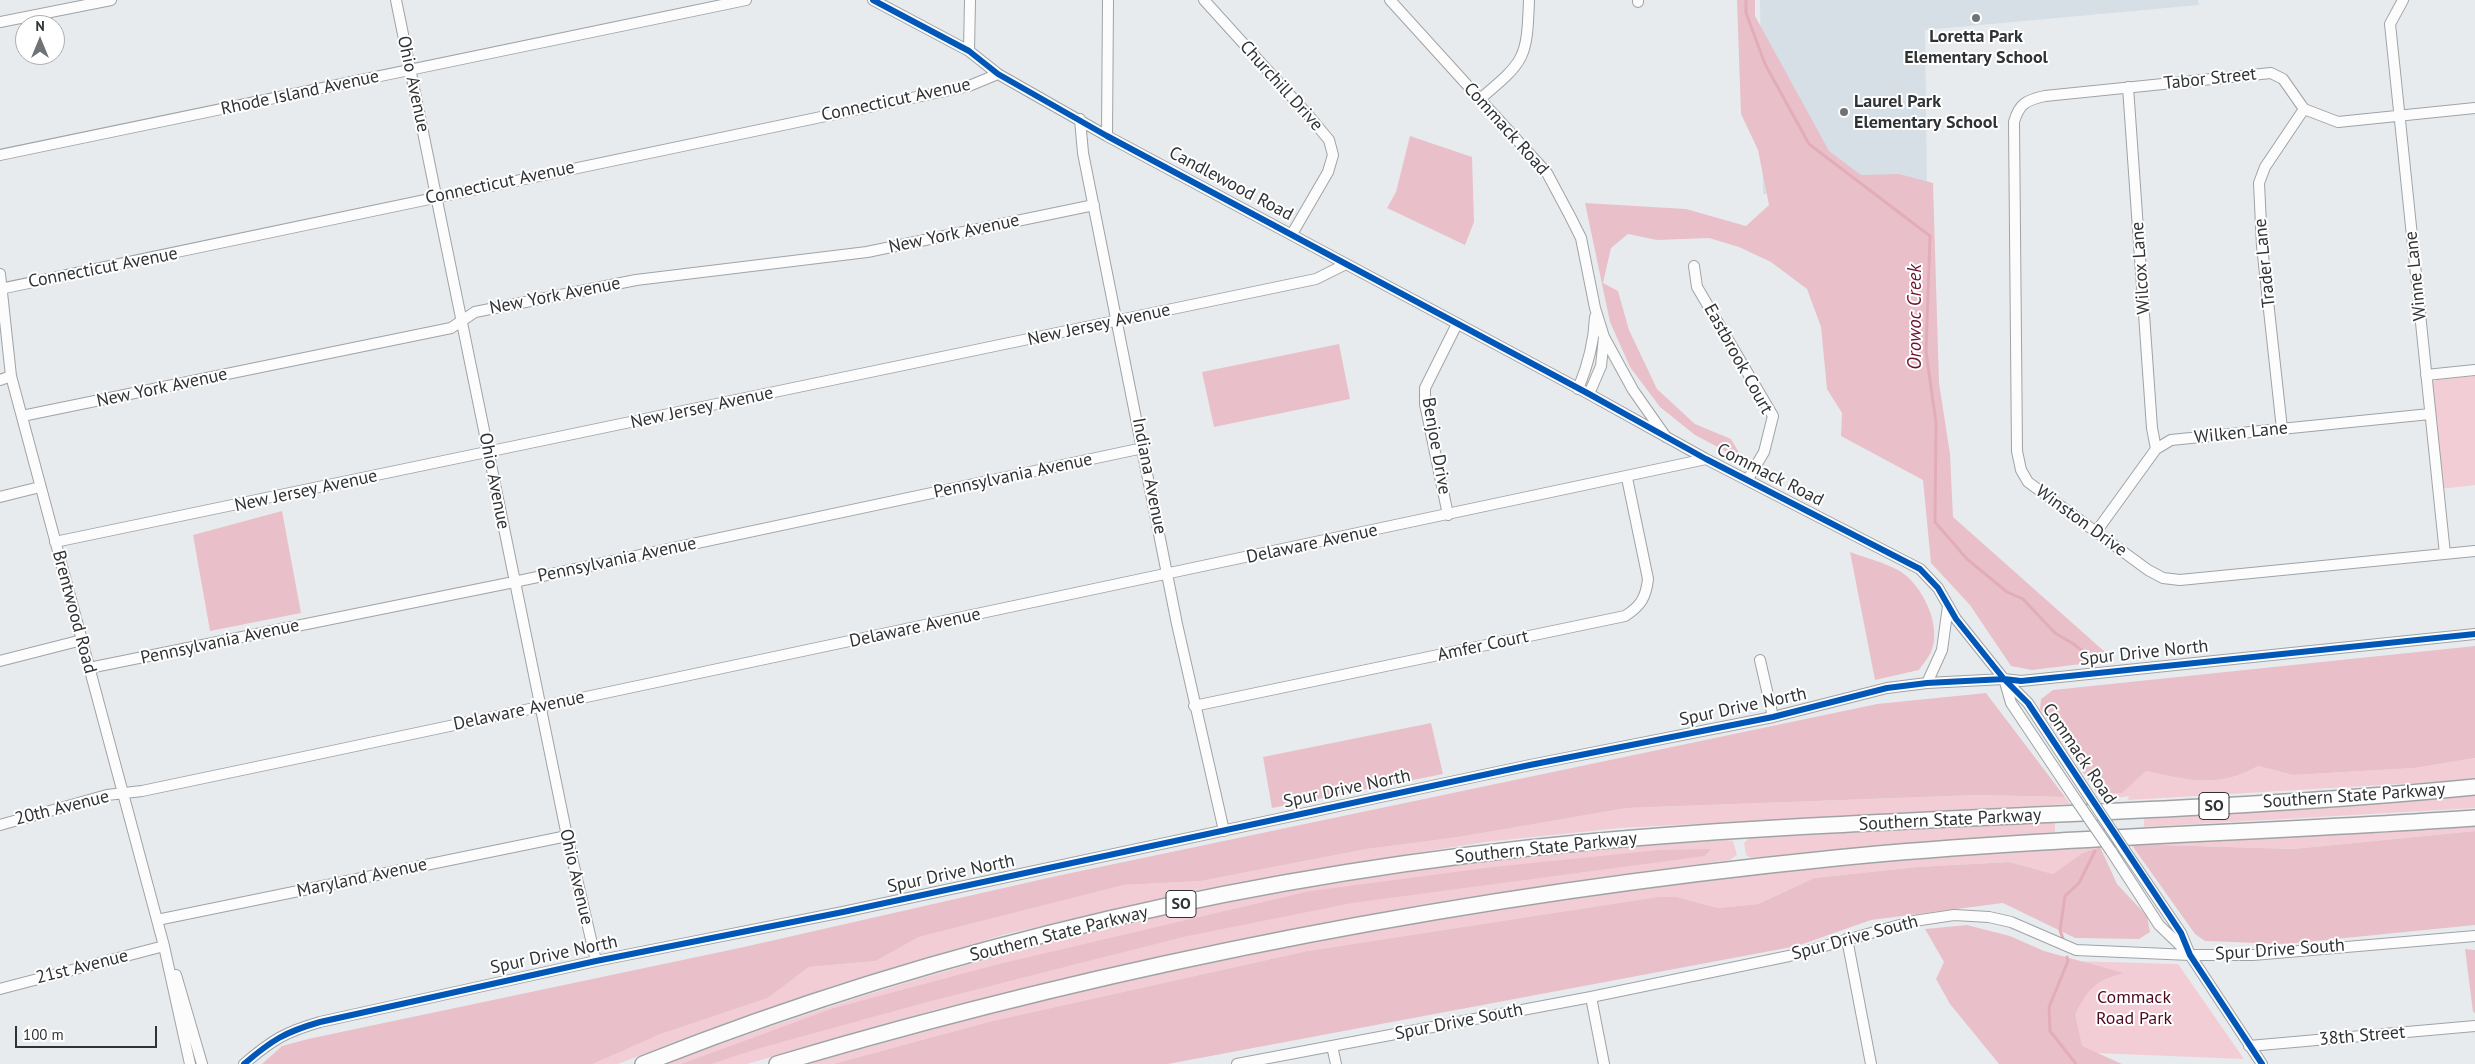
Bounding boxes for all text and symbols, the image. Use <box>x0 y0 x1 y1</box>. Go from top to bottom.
marker: Loretta Park Elementary School <box>1970 12 1982 24</box>
north arrow <box>15 15 65 65</box>
text: N <box>35 17 45 35</box>
place label: Loretta Park Elementary School <box>1904 26 2048 68</box>
street label: Ohio Avenue <box>392 34 434 134</box>
street label: Churchill Drive <box>1235 36 1327 136</box>
street label: Tabor Street <box>2162 63 2258 95</box>
street label: Rhode Island Avenue <box>219 66 381 120</box>
street label: Connecticut Avenue <box>819 74 973 126</box>
street label: Commack Road <box>1459 78 1553 180</box>
place label: Laurel Park Elementary School <box>1854 91 1998 134</box>
marker: Laurel Park Elementary School <box>1838 106 1850 118</box>
street label: Candlewood Road <box>1165 142 1297 226</box>
street label: Connecticut Avenue <box>423 157 577 209</box>
street label: New York Avenue <box>887 210 1021 258</box>
street label: Trader Lane <box>2250 217 2280 309</box>
street label: Wilcox Lane <box>2127 221 2155 315</box>
street label: Winne Lane <box>2401 230 2431 322</box>
street label: Connecticut Avenue <box>26 243 180 293</box>
water label: Orowoc Creek <box>1905 264 1927 370</box>
street label: New York Avenue <box>488 273 622 319</box>
street label: New Jersey Avenue <box>1026 299 1172 351</box>
street label: Eastbrook Court <box>1699 300 1777 418</box>
street label: New York Avenue <box>95 364 229 412</box>
street label: New Jersey Avenue <box>629 382 775 434</box>
street label: Benjoe Drive <box>1417 396 1455 496</box>
street label: Indiana Avenue <box>1127 416 1171 536</box>
street label: Wilken Lane <box>2193 417 2289 449</box>
street label: Ohio Avenue <box>474 431 514 531</box>
street label: Commack Road <box>1713 439 1827 511</box>
street label: Pennsylvania Avenue <box>932 449 1094 503</box>
street label: New Jersey Avenue <box>233 465 379 517</box>
street label: Winston Drive <box>2031 481 2131 561</box>
street label: Delaware Avenue <box>1244 520 1380 568</box>
street label: Pennsylvania Avenue <box>536 533 698 587</box>
street label: Brentwood Road <box>47 548 101 676</box>
street label: Delaware Avenue <box>847 604 983 652</box>
street label: Pennsylvania Avenue <box>139 615 301 669</box>
street label: Amfer Court <box>1436 626 1530 666</box>
street label: Spur Drive North <box>2079 635 2209 671</box>
street label: Spur Drive North <box>1677 683 1809 731</box>
street label: Delaware Avenue <box>451 687 587 735</box>
street label: Commack Road <box>2037 699 2121 809</box>
street label: Spur Drive North <box>1281 765 1413 813</box>
street label: Southern State Parkway <box>2262 779 2446 813</box>
street label: 20th Avenue <box>13 786 111 830</box>
road number: SO <box>2199 792 2229 819</box>
street label: Southern State Parkway <box>1858 804 2042 836</box>
street label: Ohio Avenue <box>554 827 598 927</box>
street label: Southern State Parkway <box>1454 828 1638 868</box>
street label: Spur Drive North <box>885 850 1017 898</box>
street label: Maryland Avenue <box>295 854 429 902</box>
road number: SO <box>1166 891 1196 918</box>
street label: Southern State Parkway <box>968 901 1150 967</box>
street label: Spur Drive South <box>1789 911 1921 965</box>
street label: Spur Drive North <box>488 931 620 979</box>
street label: Spur Drive South <box>2214 935 2346 965</box>
street label: 21st Avenue <box>34 945 130 989</box>
park label: Commack Road Park <box>2096 987 2172 1030</box>
street label: Spur Drive South <box>1393 999 1525 1045</box>
scale bar <box>18 1016 160 1048</box>
street label: 38th Street <box>2318 1021 2406 1051</box>
text: 100 m <box>23 1025 64 1044</box>

